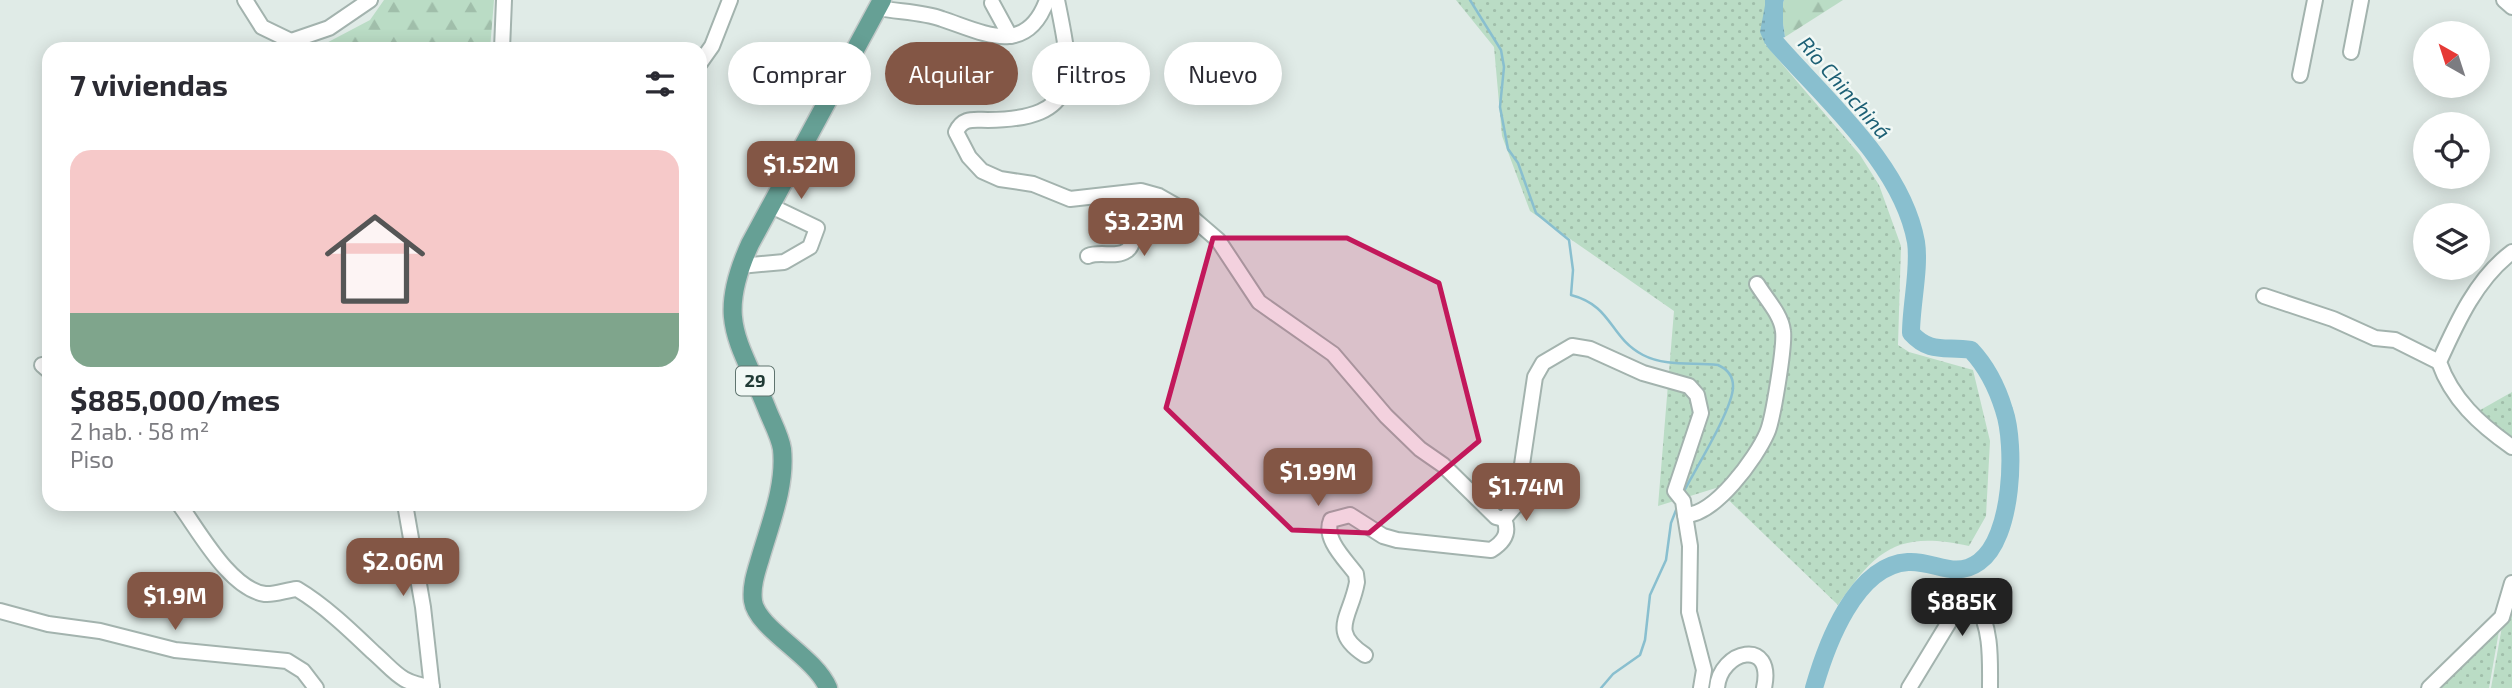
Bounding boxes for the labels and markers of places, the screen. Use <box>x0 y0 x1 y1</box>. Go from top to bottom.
pin: $1.52M <box>744 142 858 201</box>
pin: $3.23M <box>1087 198 1201 258</box>
pin: $1.99M <box>1261 448 1375 508</box>
pin: $1.74M <box>1469 463 1583 523</box>
pin: $2.06M <box>346 538 460 598</box>
pin: $1.9M <box>126 572 224 632</box>
pin: $885K <box>1913 578 2011 638</box>

